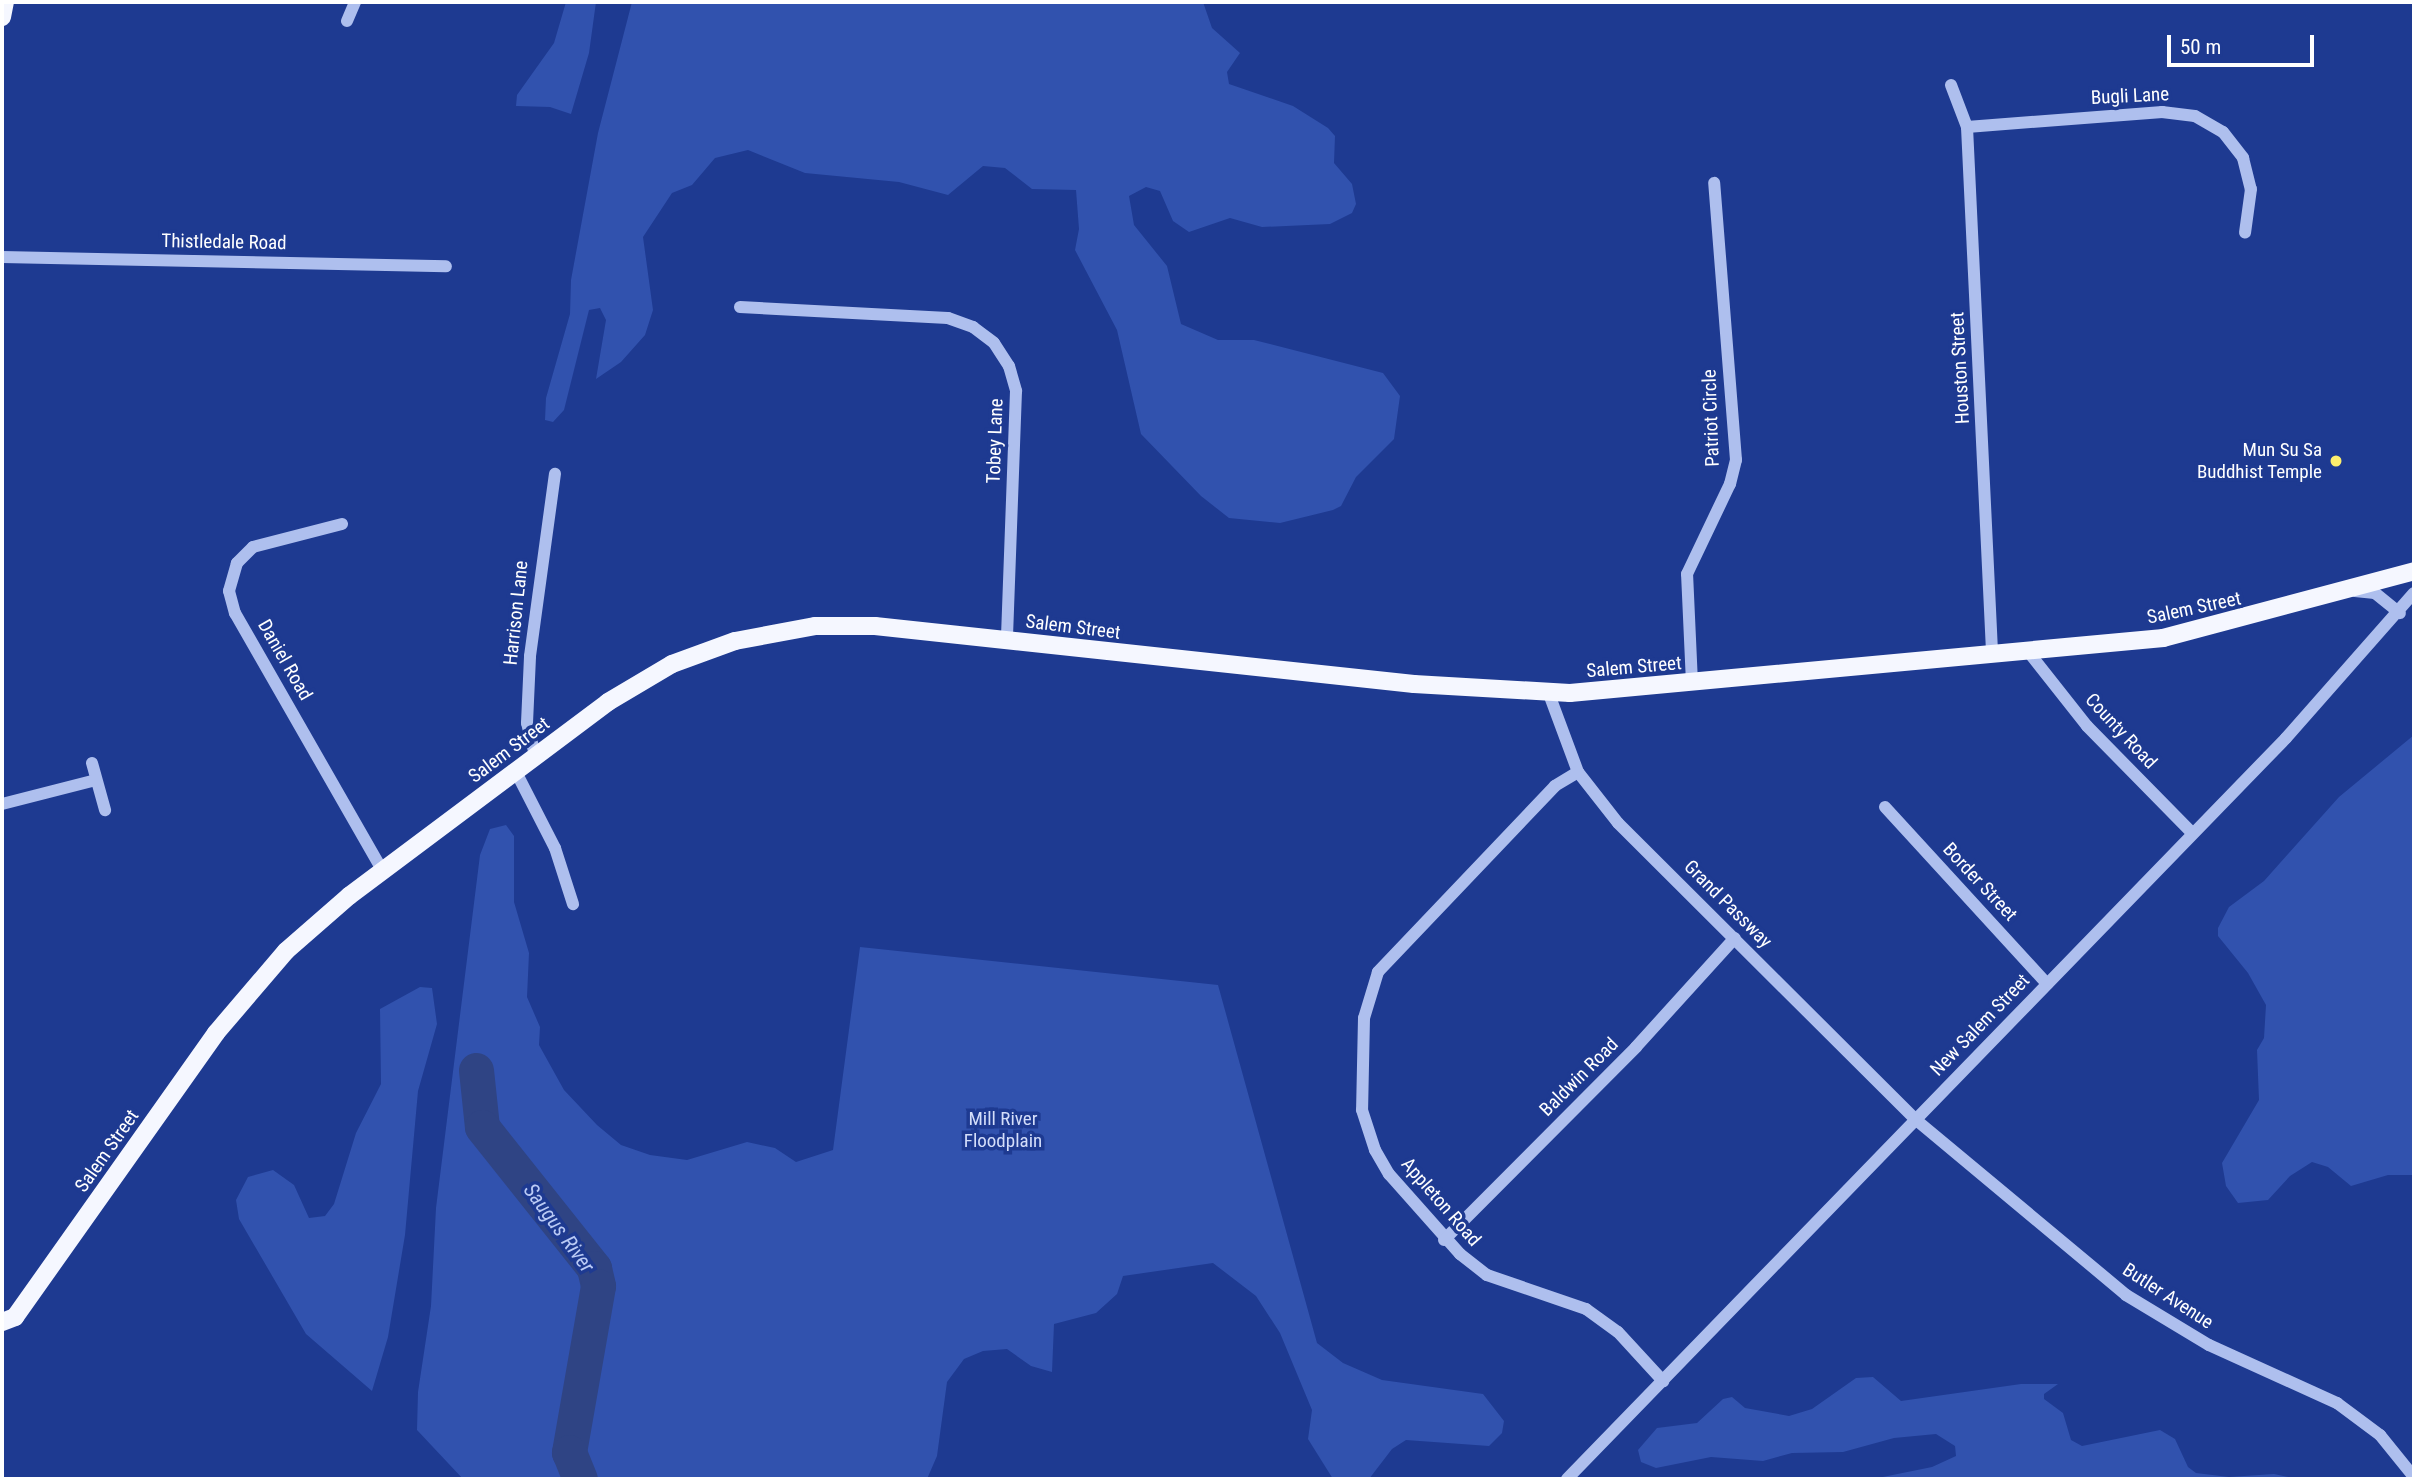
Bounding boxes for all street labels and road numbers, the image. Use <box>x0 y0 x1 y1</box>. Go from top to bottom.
street label: Bugli Lane <box>2090 83 2170 109</box>
street label: Thistledale Road <box>161 230 287 254</box>
street label: Houston Street <box>1946 311 1974 425</box>
street label: Patriot Circle <box>1698 369 1724 467</box>
street label: Tobey Lane <box>982 398 1008 484</box>
street label: Harrison Lane <box>499 560 533 666</box>
street label: Salem Street <box>2145 587 2243 629</box>
street label: Salem Street <box>1024 610 1122 644</box>
street label: Daniel Road <box>253 616 317 704</box>
street label: Salem Street <box>1585 651 1683 683</box>
street label: County Road <box>2080 689 2162 773</box>
street label: Salem Street <box>464 712 554 788</box>
street label: Border Street <box>1938 838 2022 926</box>
street label: Grand Passway <box>1679 855 1777 953</box>
street label: New Salem Street <box>1926 969 2034 1081</box>
street label: Baldwin Road <box>1535 1033 1623 1121</box>
street label: Salem Street <box>70 1105 144 1197</box>
street label: Appleton Road <box>1396 1153 1486 1251</box>
street label: Butler Avenue <box>2118 1258 2218 1334</box>

